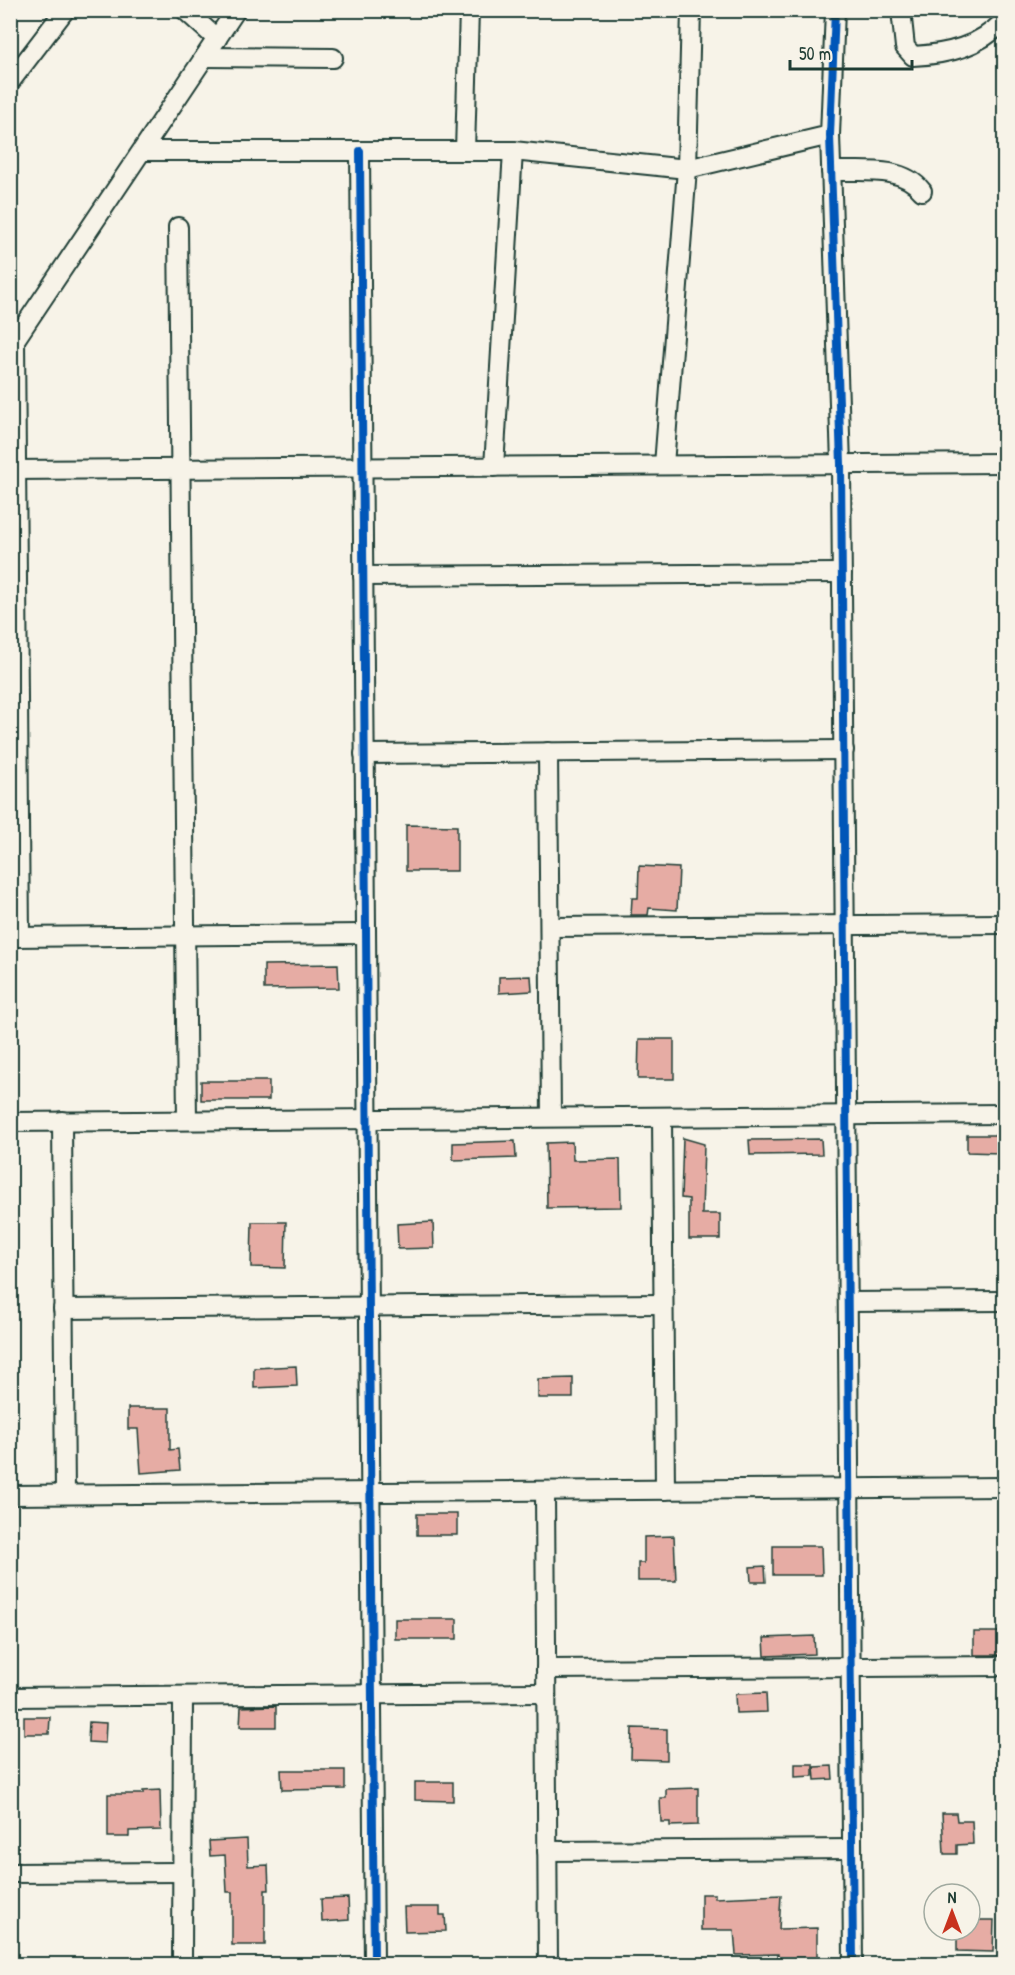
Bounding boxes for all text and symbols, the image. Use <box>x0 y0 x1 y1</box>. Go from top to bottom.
scale bar <box>790 33 912 71</box>
text: 50 m <box>799 41 831 66</box>
north arrow <box>922 1882 982 1942</box>
text: N <box>948 1886 957 1908</box>

